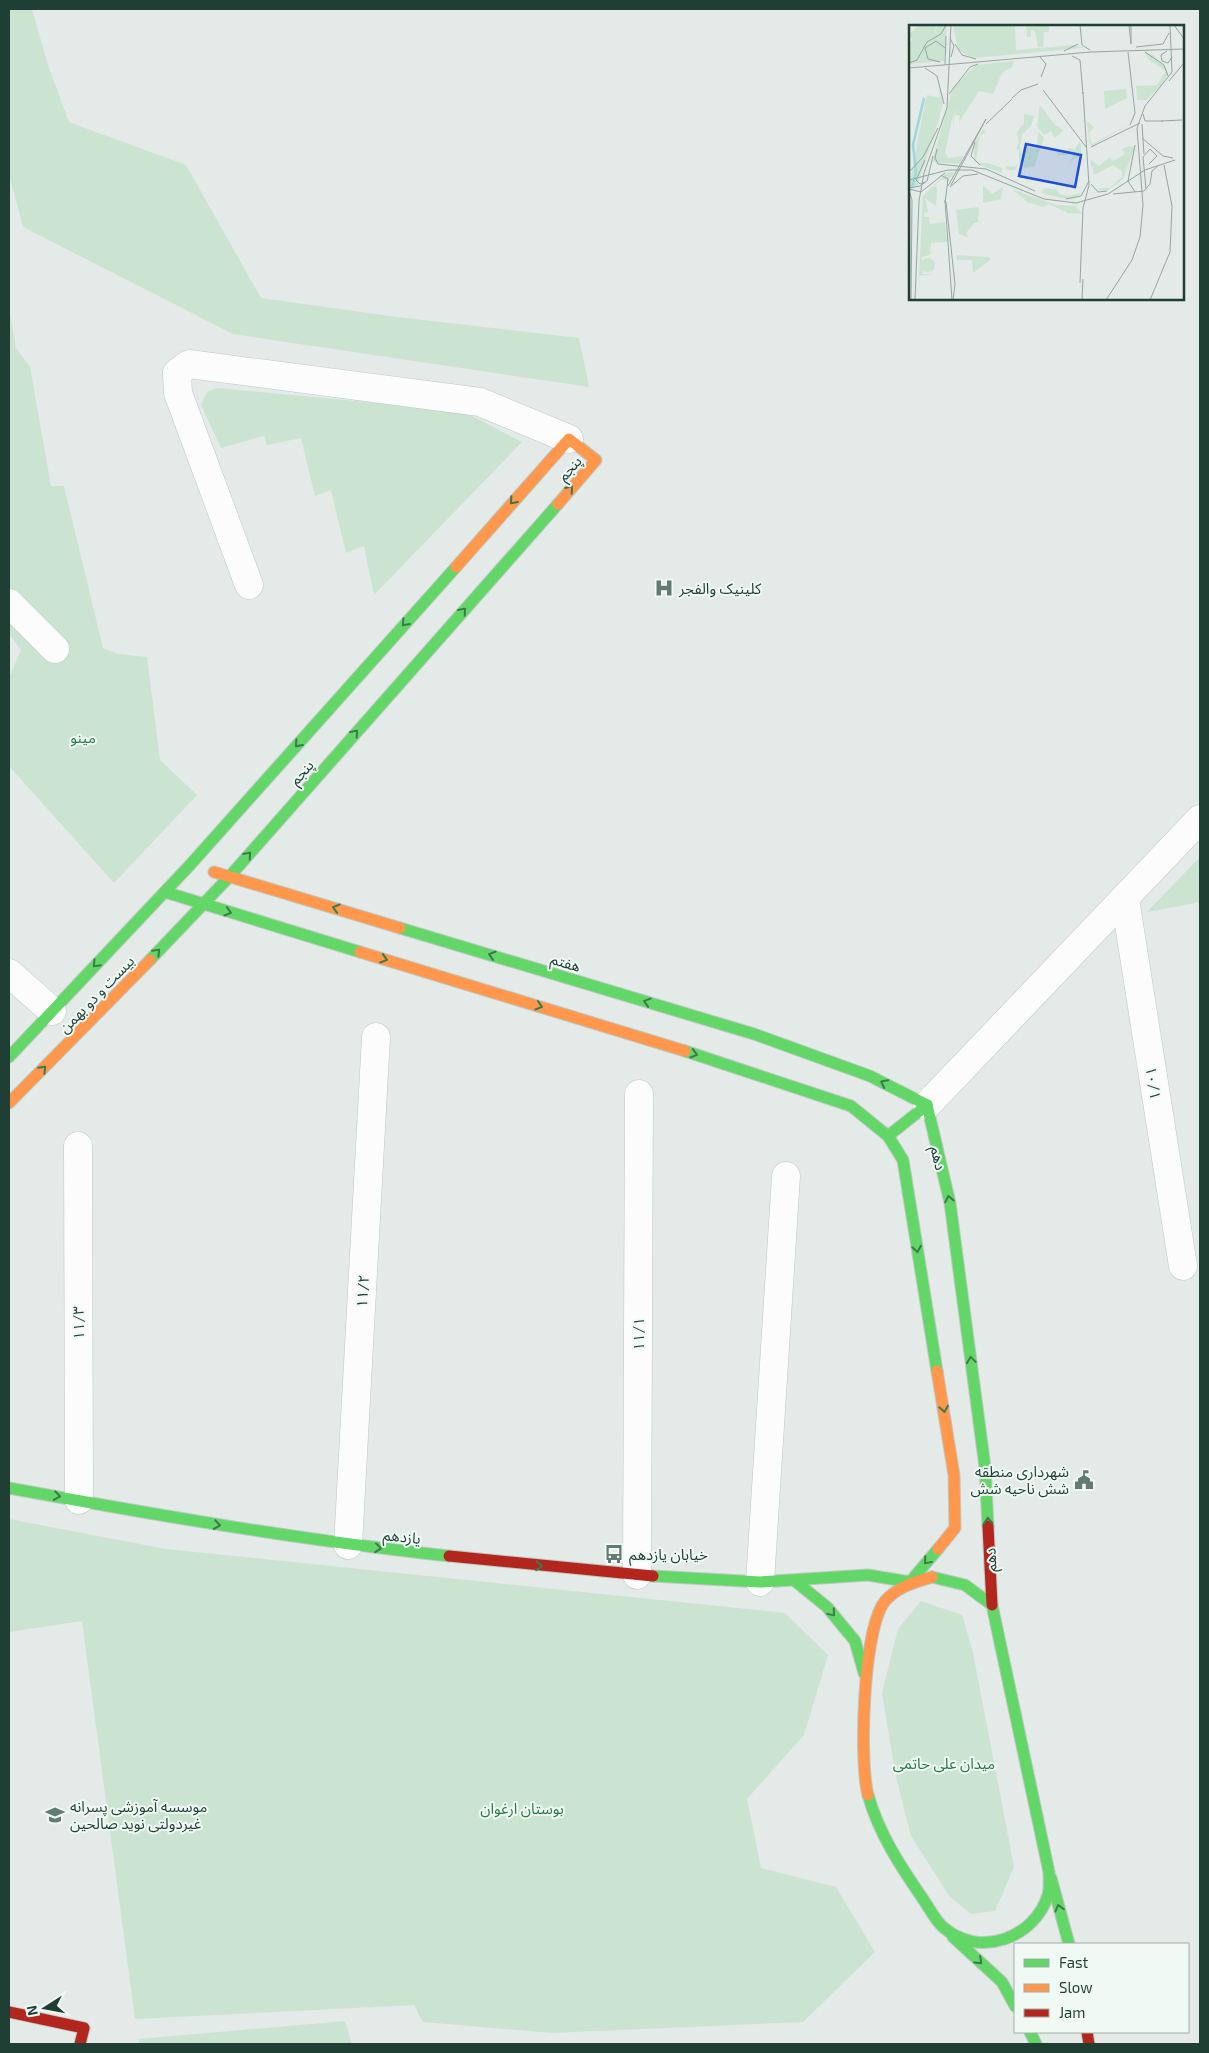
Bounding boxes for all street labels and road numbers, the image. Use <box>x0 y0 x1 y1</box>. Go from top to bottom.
street label: پنجم <box>553 452 587 486</box>
street label: پنجم <box>285 756 319 790</box>
street label: هفتم <box>548 949 583 978</box>
street label: بیست و دو بهمن <box>55 952 138 1037</box>
street label: ۱۰/۱ <box>1142 1065 1166 1101</box>
street label: دهم <box>925 1144 950 1172</box>
street label: ۱۱/۲ <box>352 1274 372 1308</box>
street label: ۱۱/۳ <box>69 1306 87 1340</box>
street label: ۱۱/۱ <box>629 1317 647 1351</box>
street label: یازدهم <box>382 1525 422 1550</box>
street label: دهم <box>980 1547 1003 1573</box>

